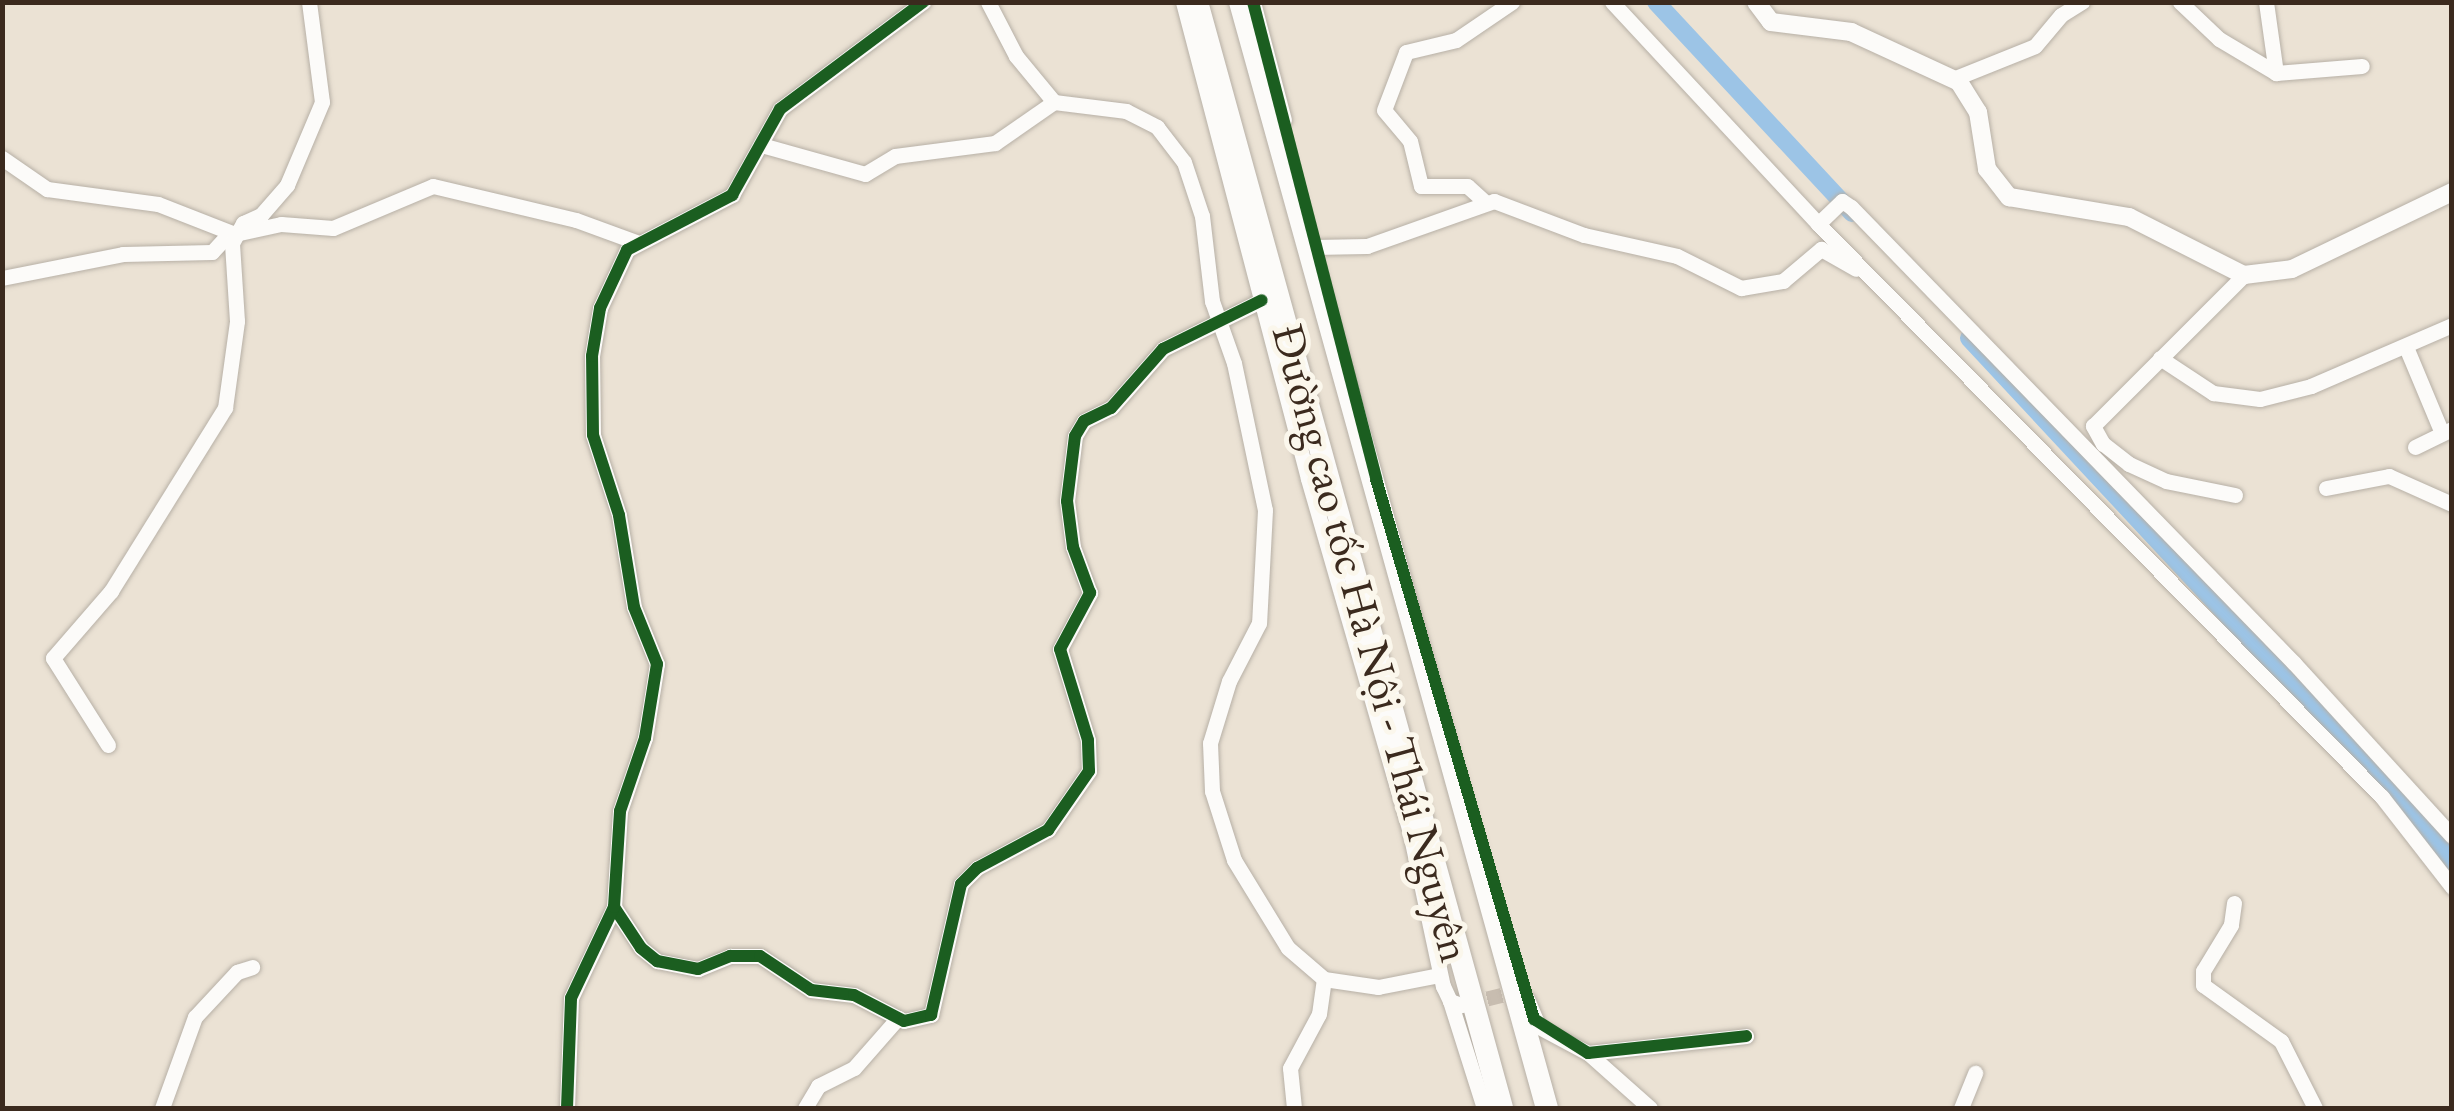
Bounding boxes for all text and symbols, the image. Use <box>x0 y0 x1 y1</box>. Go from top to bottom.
street label: Đường cao tốc Hà Nội - Thái Nguyên <box>1261 318 1483 968</box>

